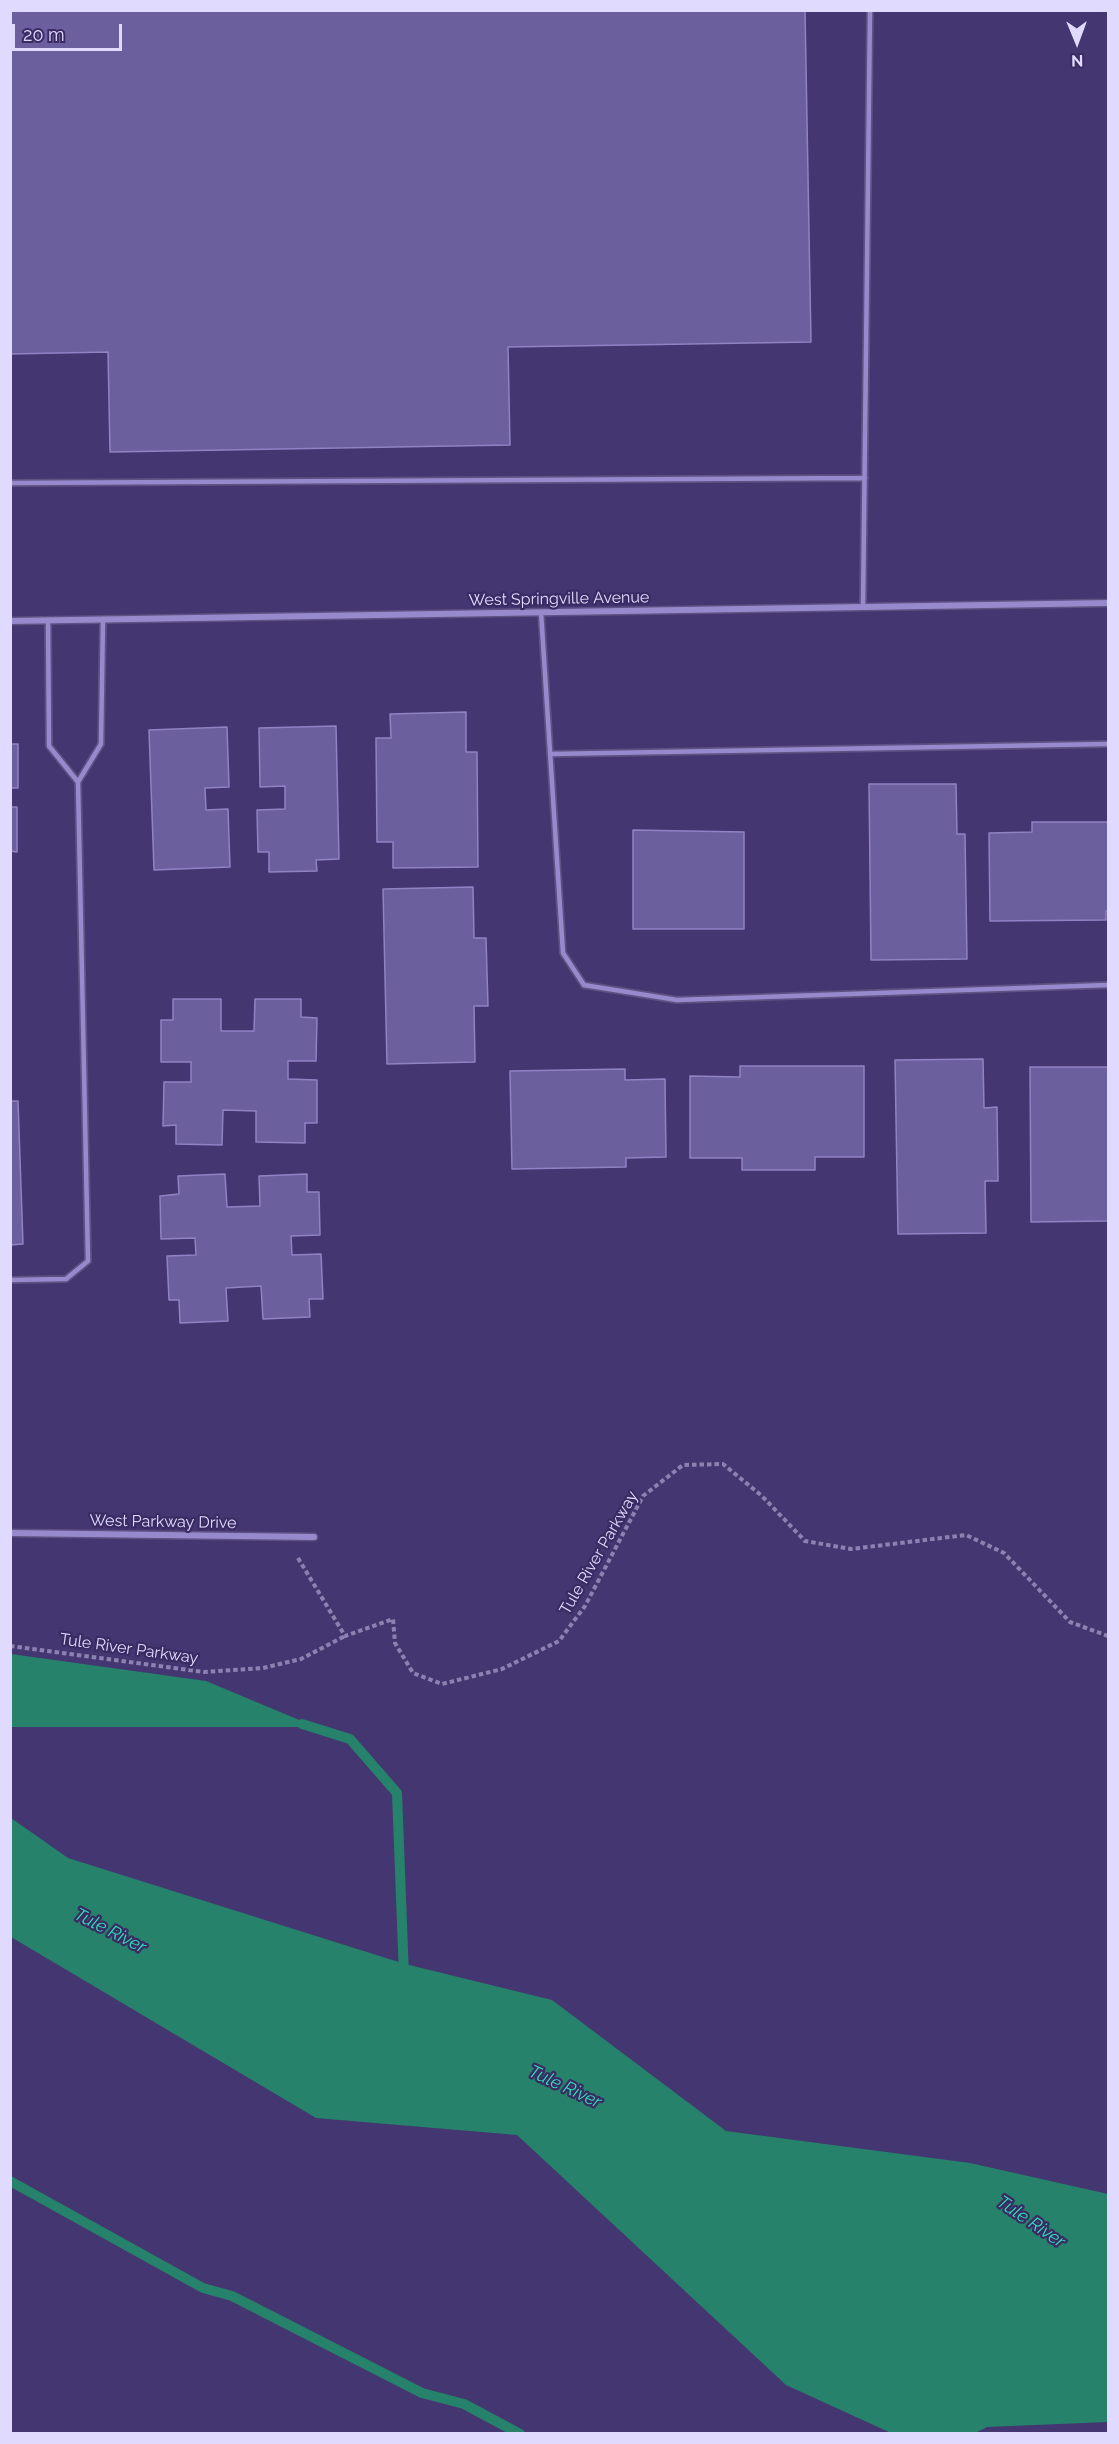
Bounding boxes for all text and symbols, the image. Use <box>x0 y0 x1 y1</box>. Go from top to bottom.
scale bar <box>15 12 124 50</box>
north arrow <box>1047 12 1107 72</box>
text: 20 m <box>23 24 65 45</box>
text: N <box>1071 51 1084 70</box>
street label: West Springville Avenue <box>469 588 649 610</box>
street label: Tule River Parkway <box>556 1488 642 1618</box>
street label: West Parkway Drive <box>89 1511 237 1533</box>
street label: Tule River Parkway <box>59 1630 199 1668</box>
water label: Tule River <box>70 1904 150 1958</box>
water label: Tule River <box>525 2061 605 2113</box>
water label: Tule River <box>993 2191 1069 2253</box>

